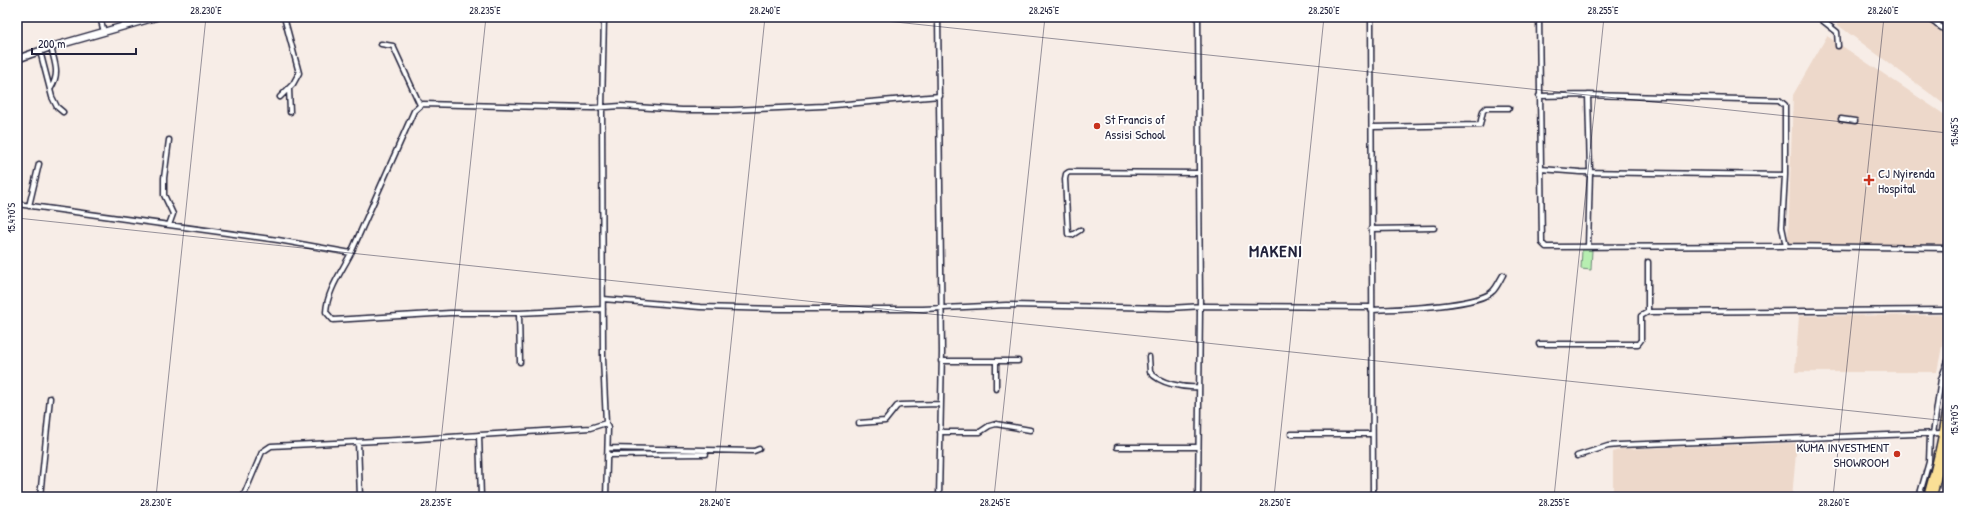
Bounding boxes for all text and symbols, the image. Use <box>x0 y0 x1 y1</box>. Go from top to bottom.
text: 28.230°E <box>190 4 222 17</box>
text: 28.235°E <box>469 4 501 17</box>
text: 28.240°E <box>750 4 781 17</box>
text: 28.245°E <box>1029 4 1060 17</box>
text: 28.250°E <box>1308 4 1340 17</box>
text: 28.255°E <box>1587 4 1619 17</box>
text: 28.260°E <box>1867 4 1899 17</box>
scale bar <box>32 30 136 56</box>
text: 200 m <box>38 35 65 52</box>
place label: St Francis of Assisi School <box>1105 110 1166 143</box>
text: 15.465°S <box>1948 117 1961 146</box>
marker: St Francis of Assisi School <box>1092 121 1102 131</box>
place label: CJ Nyirenda Hospital <box>1878 164 1934 197</box>
marker: CJ Nyirenda Hospital <box>1863 174 1875 186</box>
text: 15.470°S <box>5 203 18 233</box>
district label: MAKENI <box>1249 239 1303 262</box>
text: 15.470°S <box>1948 405 1961 435</box>
place label: KUMA INVESTMENT SHOWROOM <box>1796 438 1890 471</box>
marker: KUMA INVESTMENT SHOWROOM <box>1892 449 1902 459</box>
text: 28.230°E <box>140 496 172 509</box>
text: 28.235°E <box>420 496 452 509</box>
text: 28.240°E <box>700 496 731 509</box>
text: 28.245°E <box>980 496 1011 509</box>
text: 28.250°E <box>1259 496 1291 509</box>
text: 28.255°E <box>1538 496 1570 509</box>
text: 28.260°E <box>1818 496 1850 509</box>

